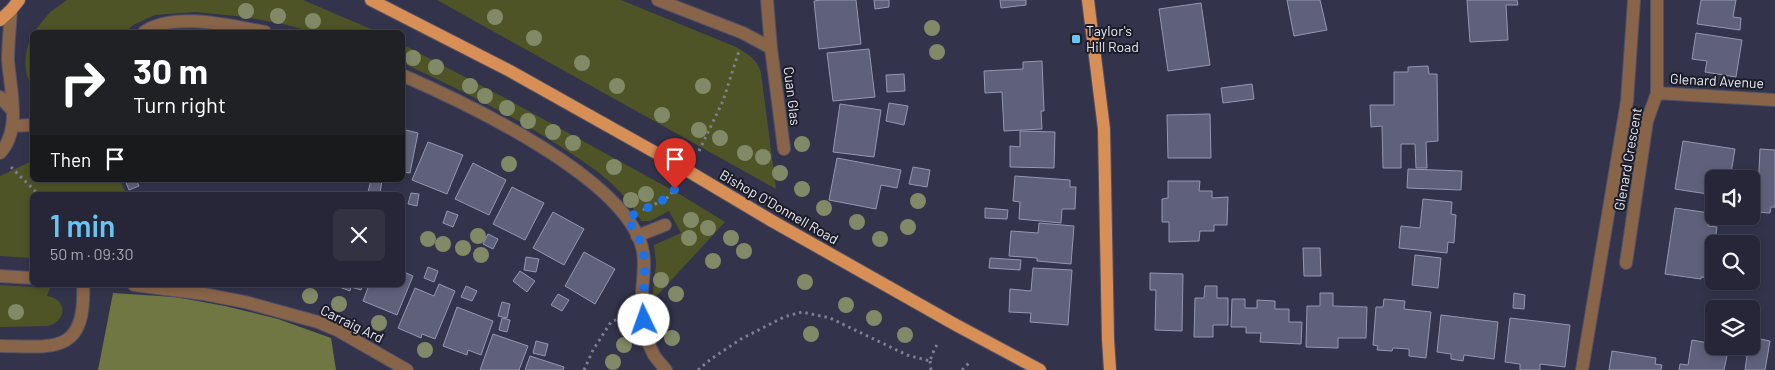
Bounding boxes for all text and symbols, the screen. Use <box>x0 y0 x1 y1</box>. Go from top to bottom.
place label: Taylor's Hill Road <box>1086 22 1139 55</box>
marker: Taylor's Hill Road <box>1070 33 1082 45</box>
text: 30 m <box>133 49 208 91</box>
icon: right <box>50 50 115 115</box>
street label: Cuan Glas <box>780 66 805 127</box>
street label: Glenard Avenue <box>1670 70 1764 91</box>
text: Turn right <box>133 91 226 117</box>
street label: Glenard Crescent <box>1610 106 1645 212</box>
pin <box>654 138 696 189</box>
icon: arrive <box>101 145 129 173</box>
icon: arrive <box>661 145 689 173</box>
text: Then <box>50 148 91 171</box>
street label: Bishop O'Donnell Road <box>717 166 842 247</box>
map controls <box>1705 170 1760 355</box>
button: sound <box>1705 170 1760 225</box>
text: 1 min <box>50 207 115 243</box>
button: close <box>333 209 385 261</box>
button: search <box>1705 235 1760 290</box>
text: 50 m · 09:30 <box>50 244 134 263</box>
position arrow <box>617 293 669 345</box>
button: layers <box>1705 300 1760 355</box>
street label: Carraig Ard <box>318 301 386 346</box>

